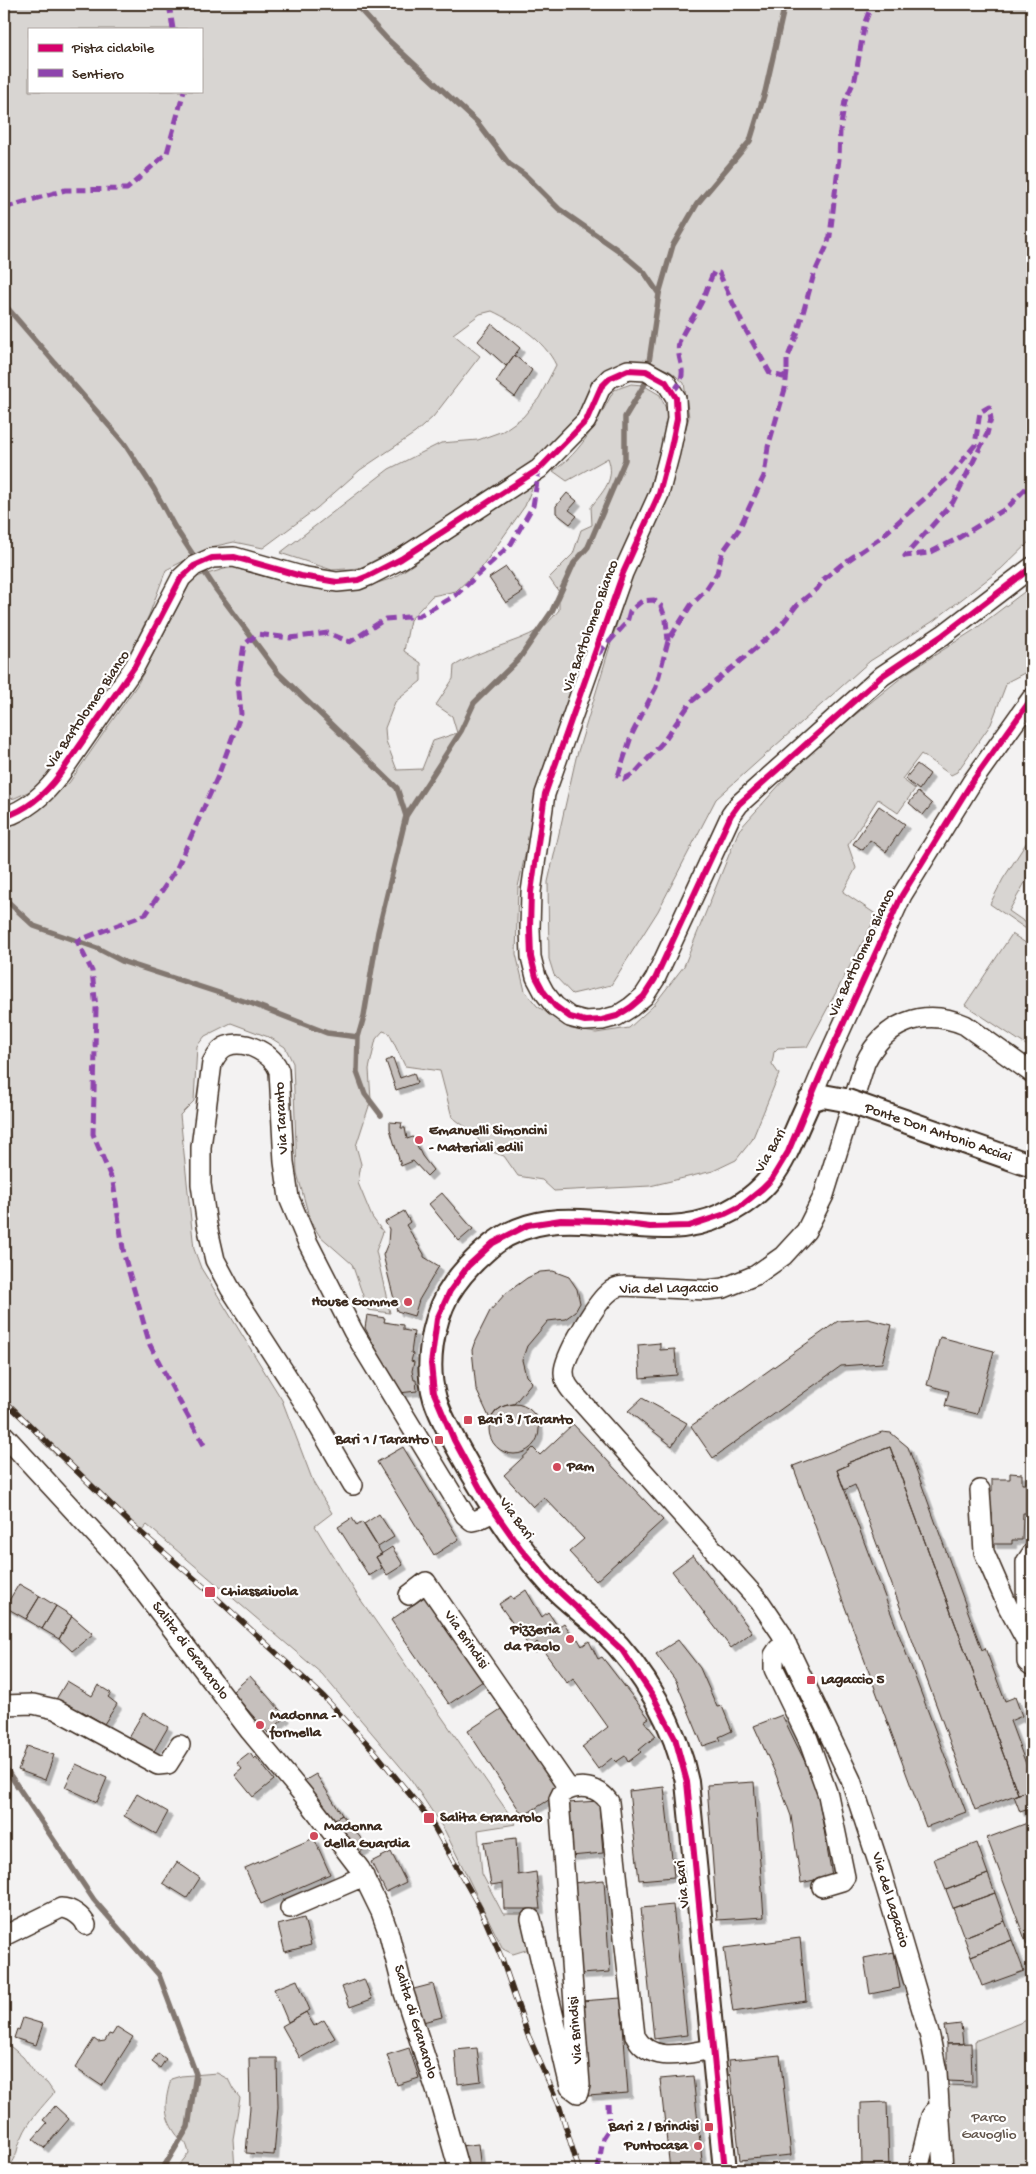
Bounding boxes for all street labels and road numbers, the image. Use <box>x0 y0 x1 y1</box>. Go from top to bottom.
street label: Via Bartolomeo Bianco <box>558 558 623 695</box>
street label: Via Bartolomeo Bianco <box>41 647 134 773</box>
street label: Via Bartolomeo Bianco <box>824 886 900 1021</box>
street label: Via Taranto <box>271 1081 293 1156</box>
street label: Ponte Don Antonio Acciai <box>861 1099 1014 1167</box>
street label: Via Bari <box>751 1126 791 1177</box>
street label: Via del Lagaccio <box>618 1279 719 1299</box>
street label: Via Bari <box>494 1493 537 1544</box>
street label: Salita di Granarolo <box>147 1598 233 1704</box>
street label: Via Brindisi <box>439 1606 493 1673</box>
street label: Via del Lagaccio <box>867 1849 913 1950</box>
street label: Via Bari <box>672 1859 695 1910</box>
street label: Salita di Granarolo <box>389 1963 441 2081</box>
street label: Via Brindisi <box>565 1996 587 2065</box>

